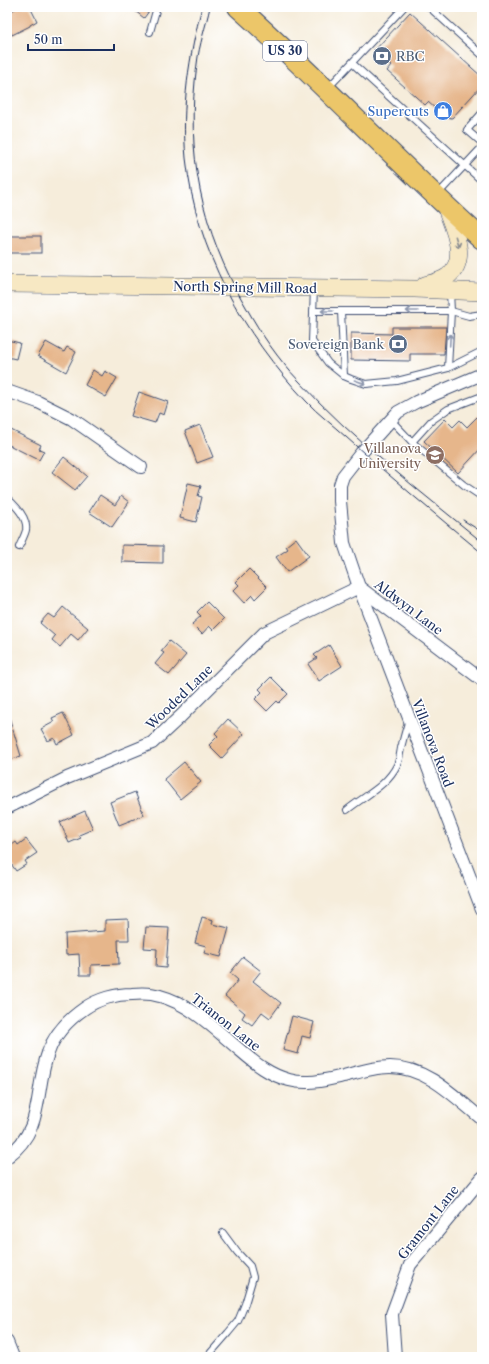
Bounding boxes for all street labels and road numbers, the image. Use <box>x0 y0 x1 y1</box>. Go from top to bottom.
road number: US 30 <box>263 41 307 61</box>
street label: North Spring Mill Road <box>173 278 317 296</box>
street label: Aldwyn Lane <box>371 575 446 638</box>
street label: Wooded Lane <box>142 661 216 733</box>
street label: Villanova Road <box>409 696 457 789</box>
street label: Trianon Lane <box>188 990 264 1054</box>
street label: Gramont Lane <box>394 1182 462 1262</box>

